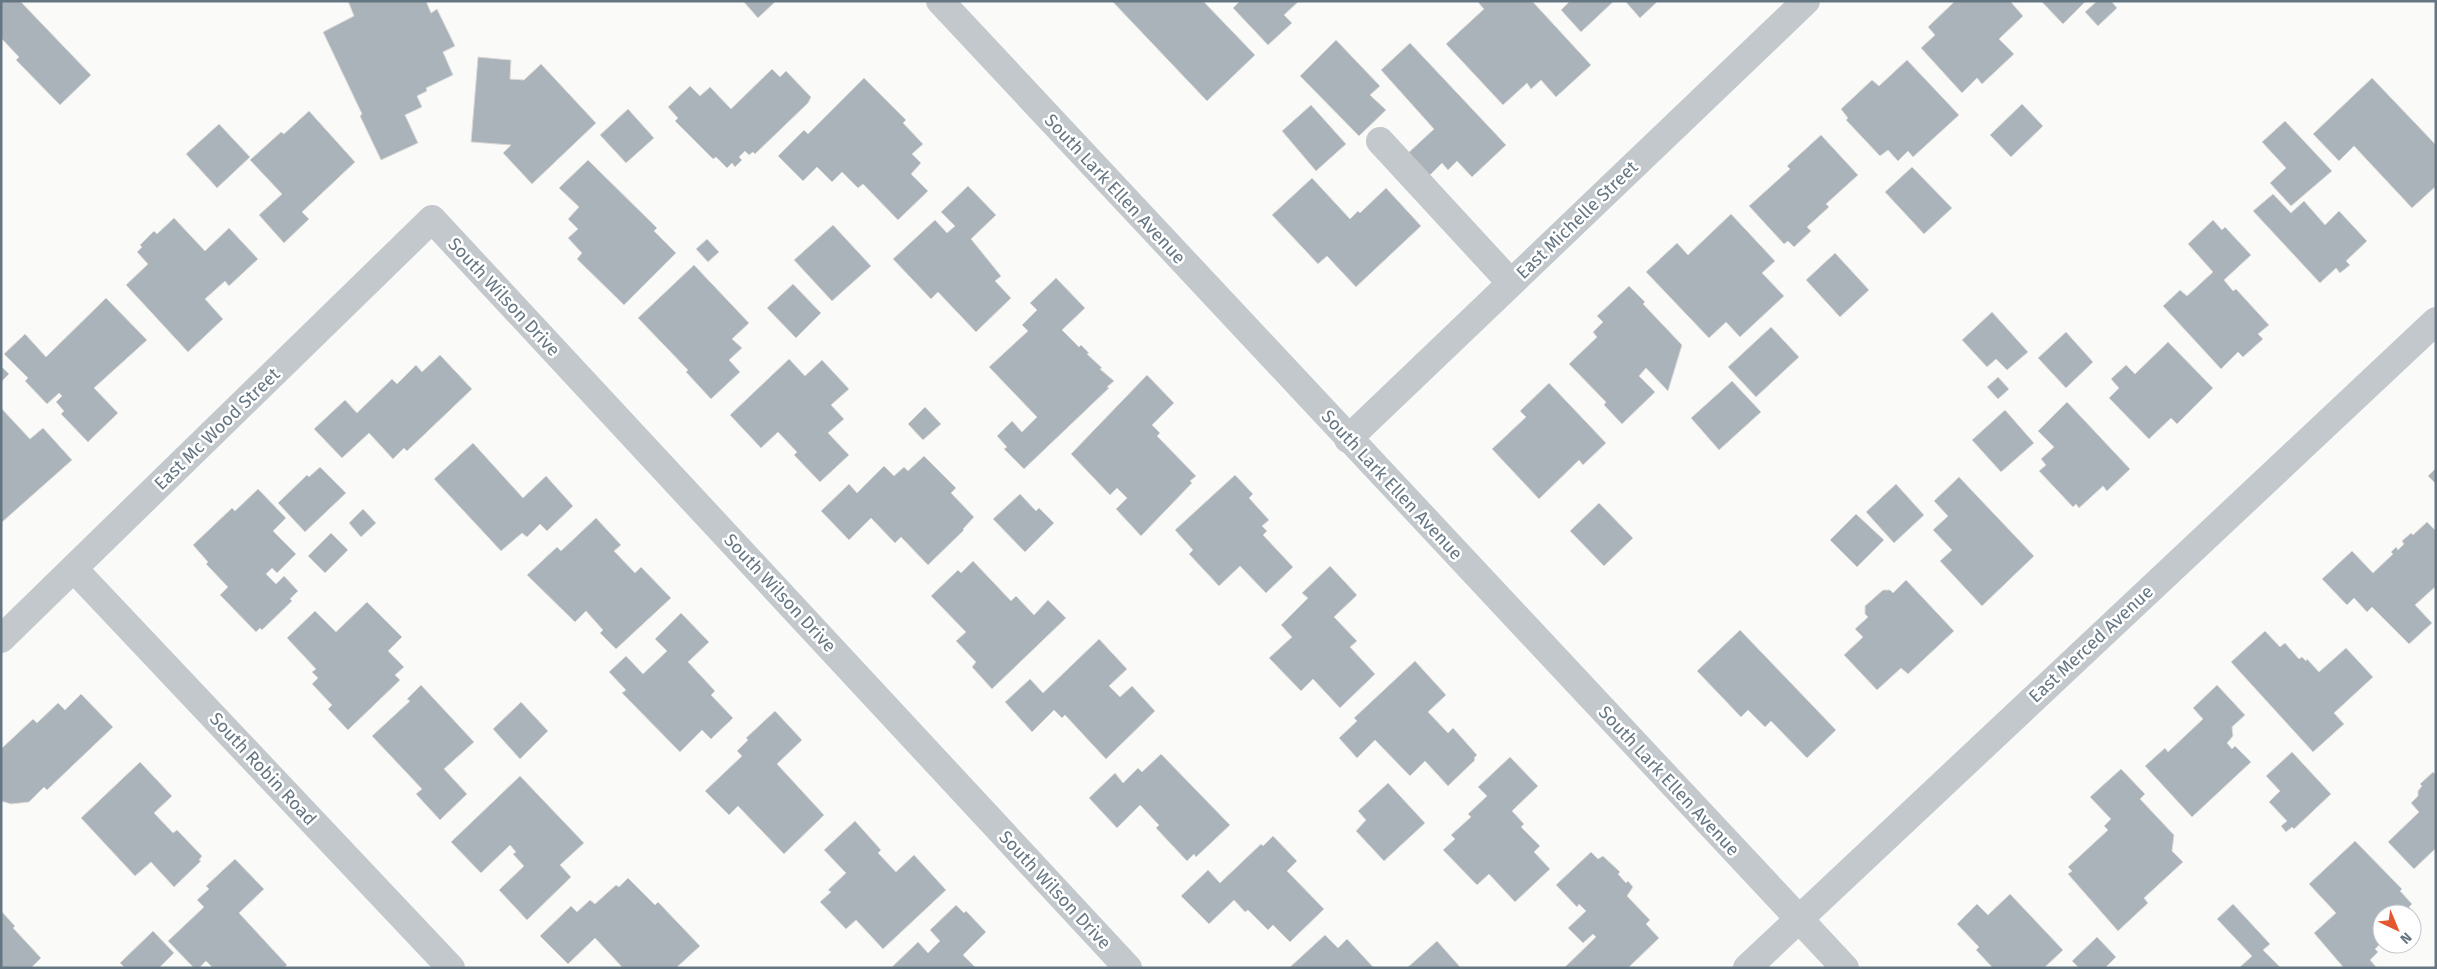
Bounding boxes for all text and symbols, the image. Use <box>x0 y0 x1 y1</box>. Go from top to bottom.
street label: South Lark Ellen Avenue <box>1040 109 1190 269</box>
street label: East Michelle Street <box>1512 156 1643 284</box>
street label: South Wilson Drive <box>443 233 565 361</box>
street label: East Mc Wood Street <box>150 363 285 495</box>
street label: South Lark Ellen Avenue <box>1317 405 1467 565</box>
street label: South Wilson Drive <box>719 529 841 657</box>
street label: East Merced Avenue <box>2024 581 2158 707</box>
street label: South Lark Ellen Avenue <box>1594 701 1744 861</box>
street label: South Robin Road <box>205 708 321 830</box>
street label: South Wilson Drive <box>994 826 1116 954</box>
north arrow <box>2372 904 2422 954</box>
text: N <box>2396 929 2415 947</box>

